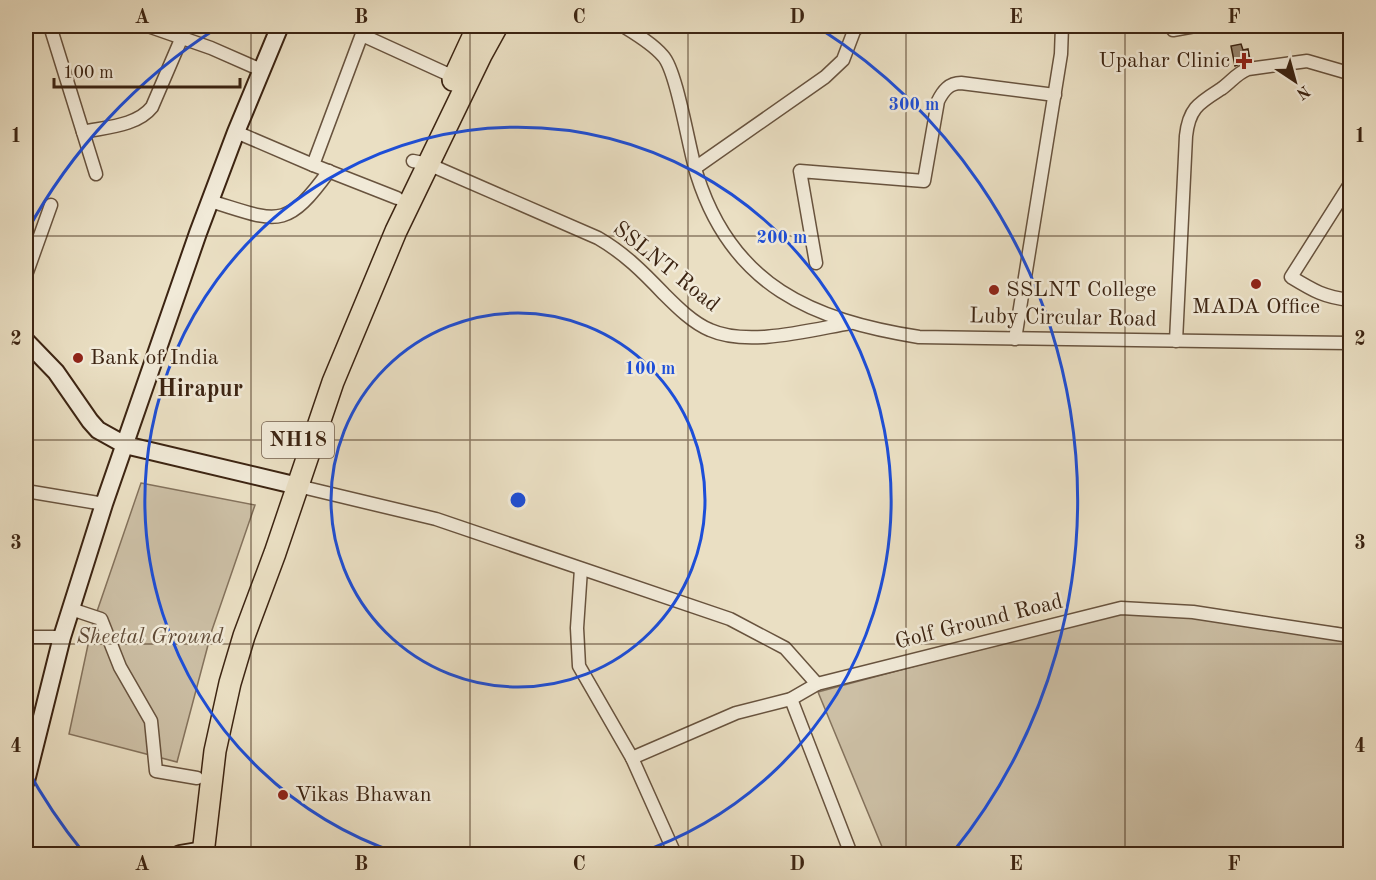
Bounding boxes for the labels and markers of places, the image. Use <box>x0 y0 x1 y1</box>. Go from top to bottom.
place label: Upahar Clinic <box>1099 50 1230 72</box>
marker: Upahar Clinic <box>1235 52 1253 70</box>
marker: MADA Office <box>1249 277 1263 291</box>
place label: SSLNT College <box>1006 279 1156 301</box>
marker: SSLNT College <box>987 283 1001 297</box>
place label: MADA Office <box>1192 296 1320 318</box>
place label: Bank of India <box>90 347 219 369</box>
marker: Bank of India <box>71 351 85 365</box>
centre of rings <box>508 490 528 510</box>
place label: Vikas Bhawan <box>295 784 432 806</box>
marker: Vikas Bhawan <box>276 788 290 802</box>

